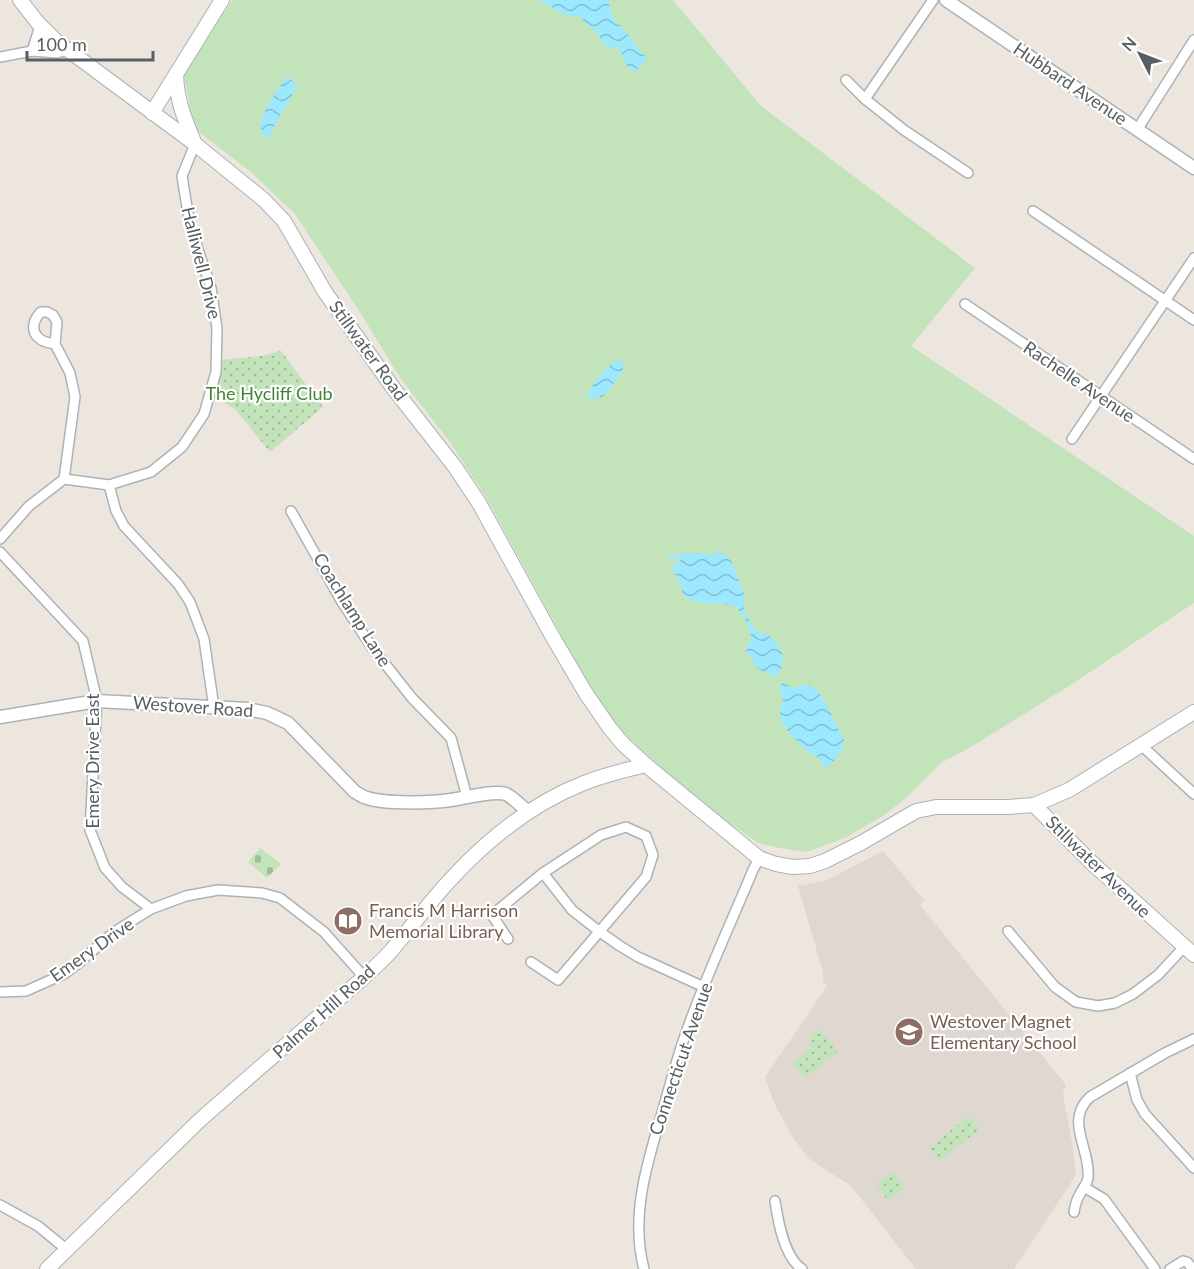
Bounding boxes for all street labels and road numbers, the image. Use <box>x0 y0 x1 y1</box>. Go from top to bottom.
street label: Hubbard Avenue <box>1009 37 1132 129</box>
street label: Halliwell Drive <box>177 204 227 321</box>
street label: Stillwater Road <box>325 296 413 405</box>
street label: Rachelle Avenue <box>1020 336 1140 427</box>
street label: Coachlamp Lane <box>309 548 397 670</box>
street label: Westover Road <box>132 691 254 721</box>
street label: Emery Drive East <box>81 693 103 829</box>
street label: Stillwater Avenue <box>1042 811 1156 922</box>
street label: Emery Drive <box>45 912 138 986</box>
street label: Palmer Hill Road <box>268 960 379 1063</box>
street label: Connecticut Avenue <box>644 979 717 1138</box>

